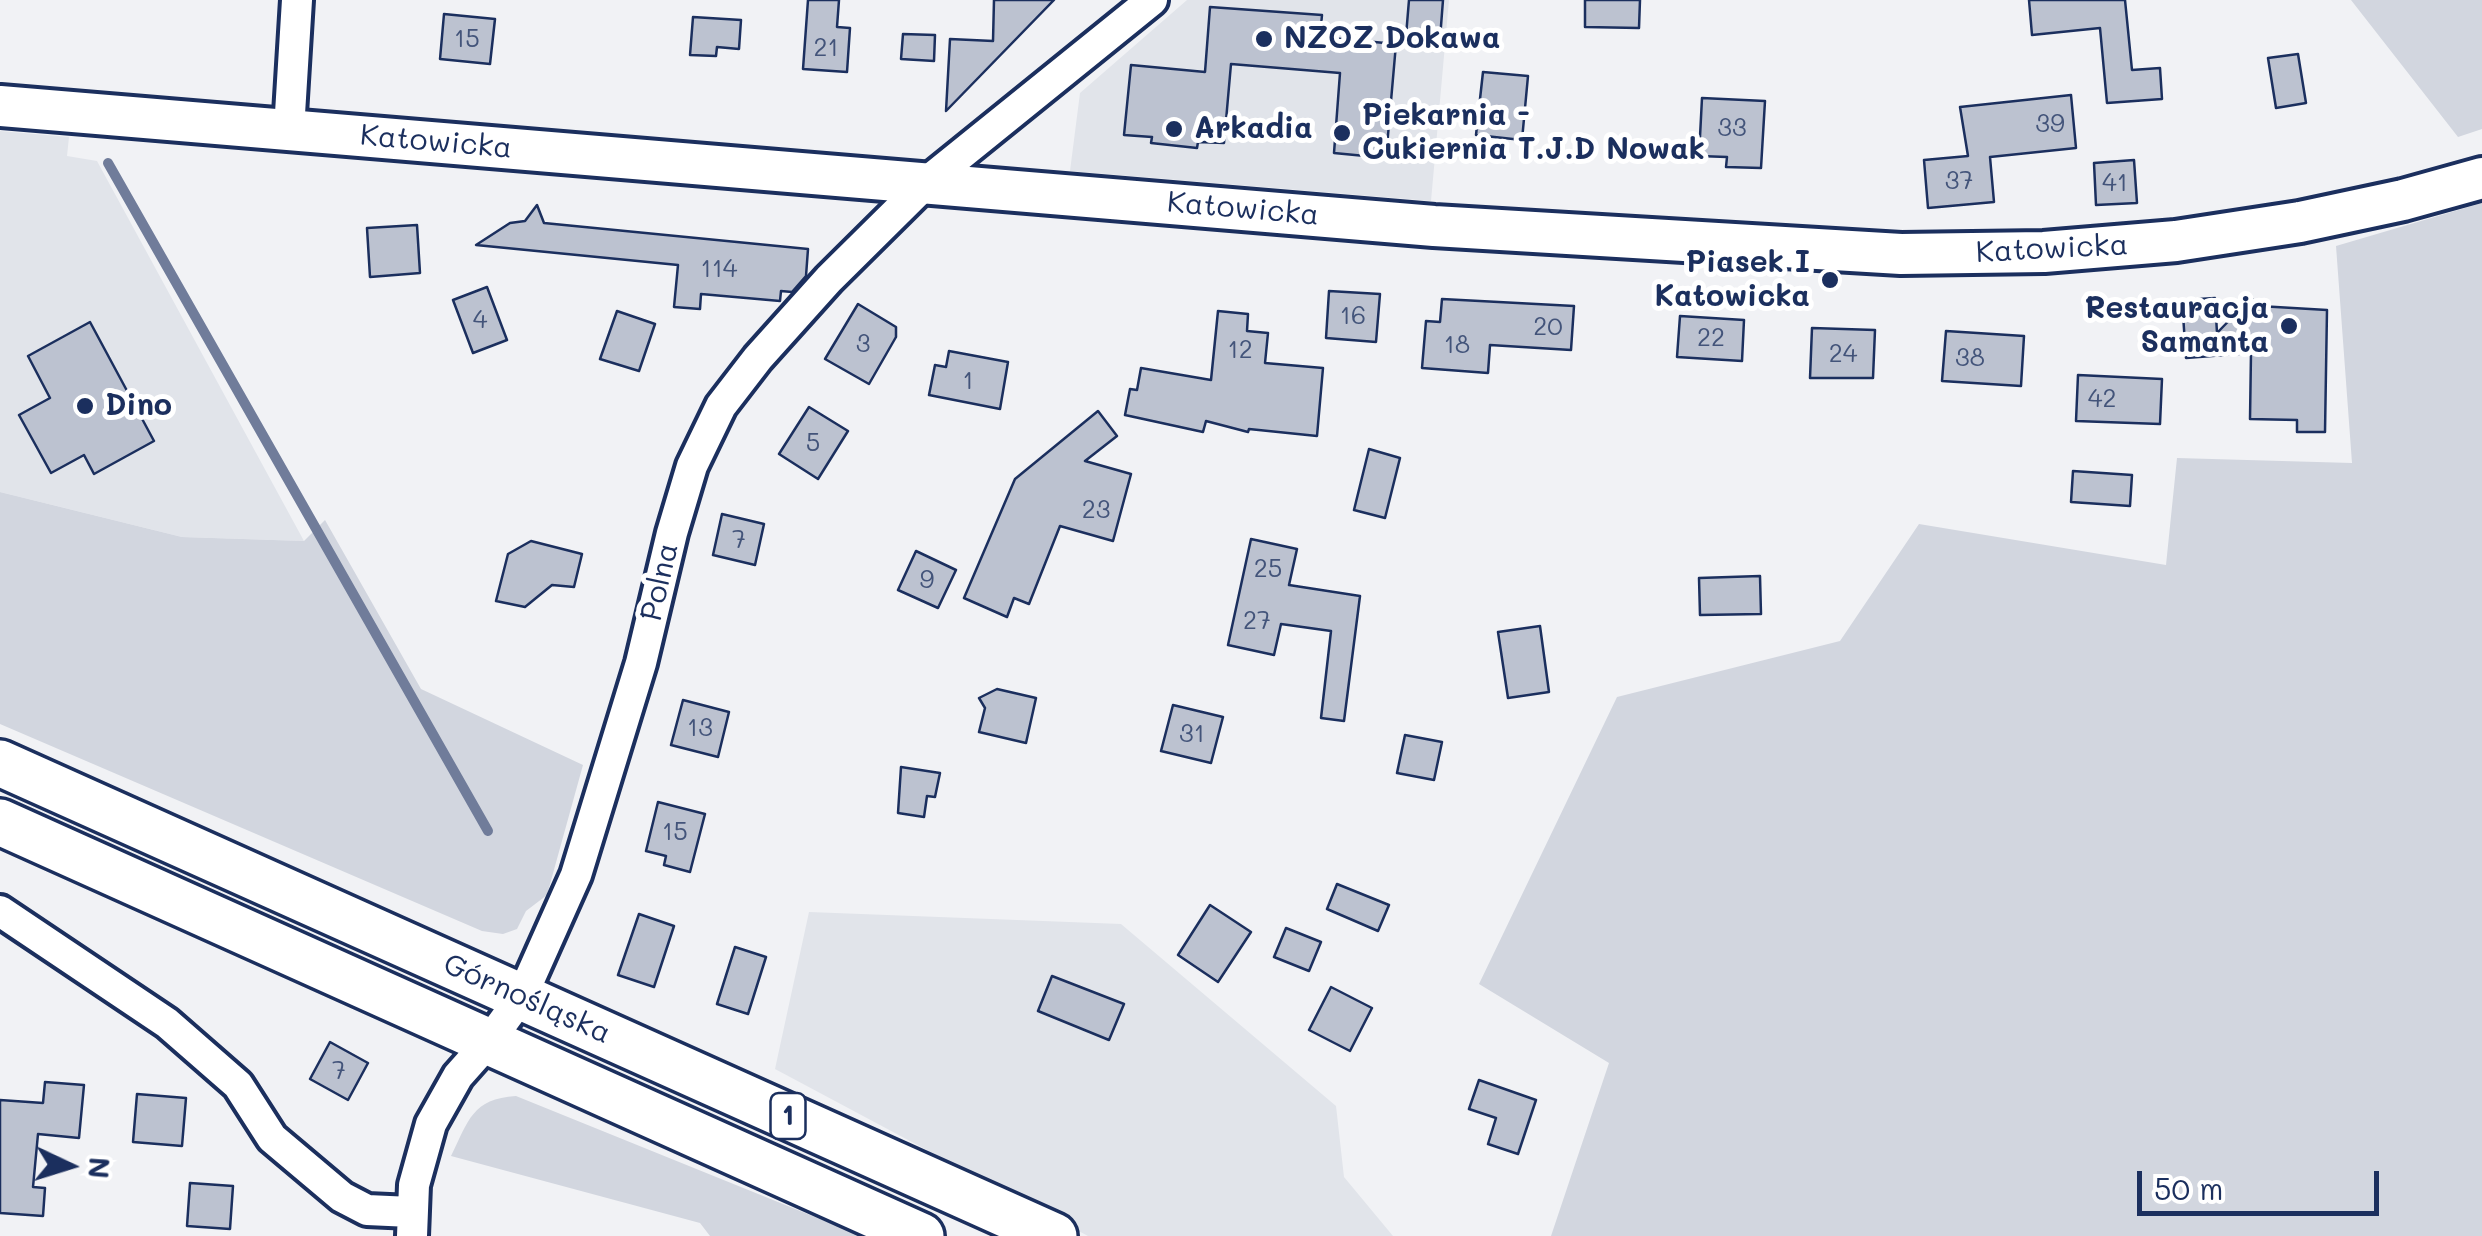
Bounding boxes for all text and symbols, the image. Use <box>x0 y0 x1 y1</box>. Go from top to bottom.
place label: NZOZ Dokawa <box>1284 21 1500 57</box>
house number: 15 <box>454 24 480 54</box>
marker: NZOZ Dokawa <box>1253 28 1275 50</box>
house number: 21 <box>813 33 839 63</box>
place label: Piekarnia - Cukiernia T.J.D Nowak <box>1362 98 1705 168</box>
house number: 39 <box>2035 109 2065 139</box>
place label: Arkadia <box>1194 111 1313 147</box>
house number: 33 <box>1717 113 1747 143</box>
street label: Katowicka <box>358 117 514 167</box>
marker: Arkadia <box>1163 118 1185 140</box>
marker: Piekarnia - Cukiernia T.J.D Nowak <box>1331 122 1353 144</box>
house number: 37 <box>1945 166 1973 196</box>
house number: 41 <box>2102 168 2128 198</box>
street label: Katowicka <box>1165 184 1321 234</box>
street label: Katowicka <box>1975 227 2129 271</box>
place label: Piasek I Katowicka <box>1655 245 1810 316</box>
house number: 114 <box>700 254 738 284</box>
marker: Piasek I Katowicka <box>1819 269 1841 291</box>
place label: Restauracja Samanta <box>2085 291 2269 362</box>
house number: 16 <box>1340 301 1366 331</box>
house number: 4 <box>473 305 487 335</box>
house number: 20 <box>1533 312 1563 342</box>
marker: Restauracja Samanta <box>2278 315 2300 337</box>
house number: 22 <box>1697 323 1725 353</box>
house number: 3 <box>856 329 870 359</box>
house number: 18 <box>1444 330 1470 360</box>
house number: 12 <box>1227 335 1253 365</box>
house number: 24 <box>1829 339 1857 369</box>
house number: 38 <box>1955 343 1985 373</box>
house number: 1 <box>962 366 974 396</box>
house number: 42 <box>2088 384 2116 414</box>
place label: Dino <box>105 388 172 424</box>
marker: Dino <box>74 395 96 417</box>
house number: 5 <box>806 428 820 458</box>
house number: 23 <box>1082 495 1110 525</box>
house number: 7 <box>732 525 746 555</box>
street label: Polna <box>634 539 686 625</box>
house number: 25 <box>1254 554 1282 584</box>
house number: 9 <box>920 565 934 595</box>
house number: 27 <box>1243 606 1271 636</box>
house number: 13 <box>687 713 713 743</box>
house number: 31 <box>1179 719 1205 749</box>
house number: 15 <box>662 817 688 847</box>
street label: Górnośląska <box>438 946 616 1052</box>
house number: 7 <box>332 1056 346 1086</box>
road number: 1 <box>770 1093 806 1139</box>
north arrow <box>20 1116 120 1216</box>
scale bar <box>2142 1151 2384 1213</box>
text: N <box>81 1156 119 1180</box>
text: 50 m <box>2154 1168 2224 1208</box>

